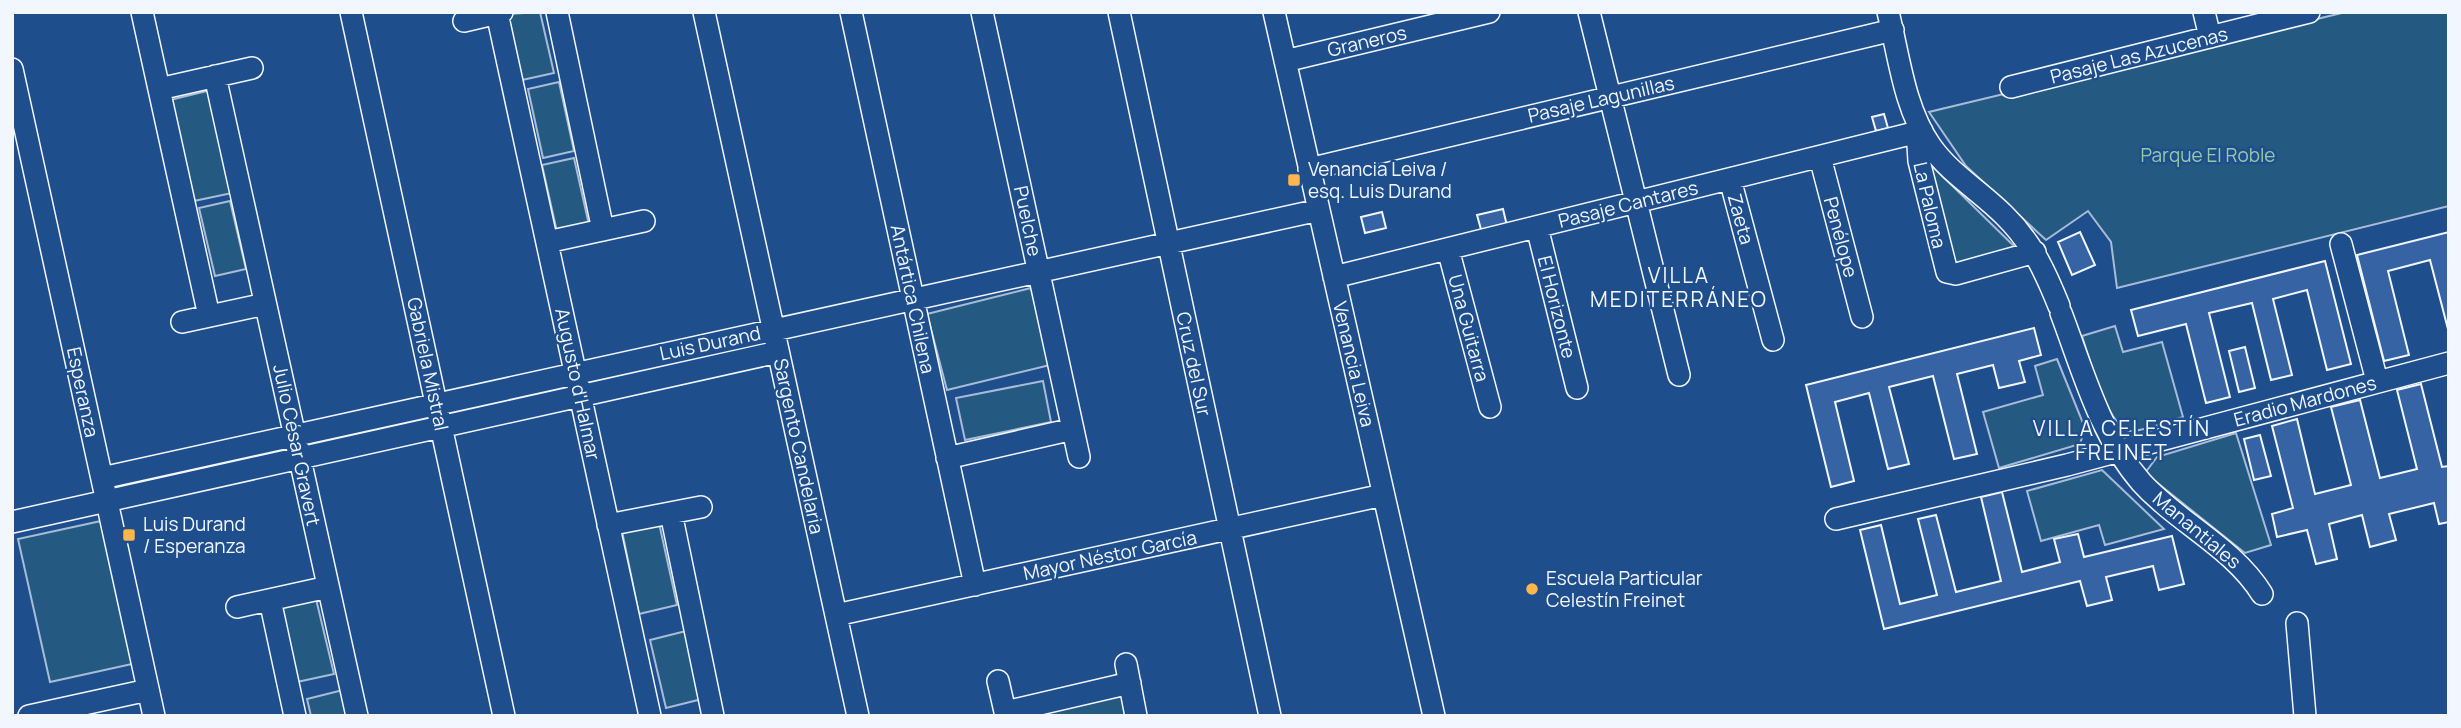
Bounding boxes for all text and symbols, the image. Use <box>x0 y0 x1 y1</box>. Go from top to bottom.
street label: Graneros <box>1325 19 1409 63</box>
street label: Pasaje Las Azucenas <box>2048 20 2230 90</box>
street label: Pasaje Lagunillas <box>1525 69 1677 129</box>
park label: Parque El Roble <box>2141 142 2275 168</box>
place label: Venancia Leiva / esq. Luis Durand <box>1308 156 1452 204</box>
street label: La Paloma <box>1907 159 1953 251</box>
marker: Venancia Leiva / esq. Luis Durand <box>1286 172 1302 188</box>
street label: Pasaje Cantares <box>1555 174 1701 234</box>
street label: Puelche <box>1008 183 1048 259</box>
street label: Zaeta <box>1722 191 1760 247</box>
street label: Penélope <box>1818 194 1864 280</box>
street label: Antártica Chilena <box>885 222 941 376</box>
street label: El Horizonte <box>1532 253 1582 361</box>
district label: VILLA MEDITERRÁNEO <box>1590 261 1768 313</box>
street label: Una Guitarra <box>1442 271 1496 385</box>
street label: Gabriela Mistral <box>401 295 455 433</box>
street label: Venancia Leiva <box>1327 299 1381 429</box>
street label: Augusto d'Halmar <box>549 306 607 463</box>
street label: Cruz del Sur <box>1170 309 1218 419</box>
street label: Luis Durand <box>657 320 763 366</box>
street label: Esperanza <box>61 345 105 439</box>
street label: Sargento Candelaria <box>768 356 830 536</box>
street label: Julio César Gravert <box>267 362 327 528</box>
street label: Eradio Mardones <box>2231 369 2379 433</box>
district label: VILLA CELESTÍN FREINET <box>2033 414 2211 466</box>
street label: Manantiales <box>2147 485 2247 575</box>
place label: Luis Durand / Esperanza <box>143 511 246 559</box>
street label: Mayor Néstor García <box>1021 524 1199 586</box>
marker: Luis Durand / Esperanza <box>121 527 137 543</box>
place label: Escuela Particular Celestín Freinet <box>1546 565 1703 613</box>
marker: Escuela Particular Celestín Freinet <box>1524 581 1540 597</box>

